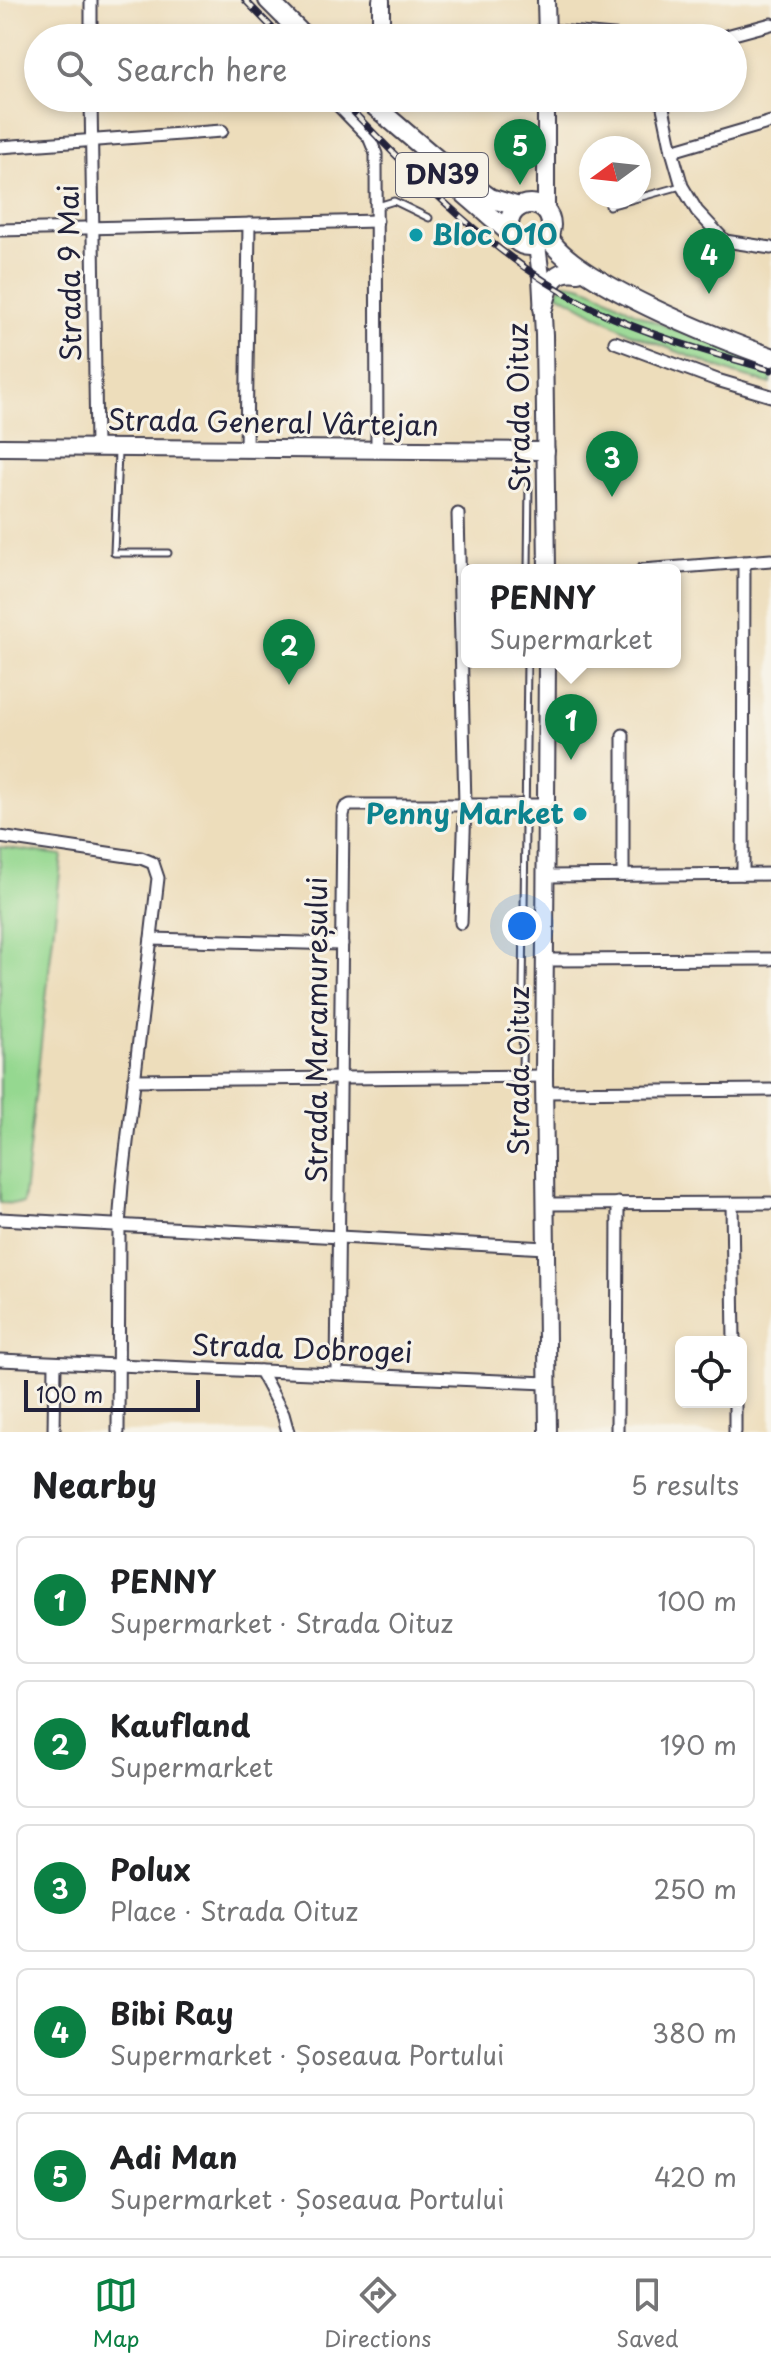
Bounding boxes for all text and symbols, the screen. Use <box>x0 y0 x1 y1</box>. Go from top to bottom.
search box <box>24 24 747 112</box>
icon: search <box>52 46 96 90</box>
text: Search here <box>116 46 288 91</box>
pin: 5 <box>494 119 546 185</box>
north arrow <box>579 136 651 208</box>
road number: DN39 <box>396 153 488 197</box>
street label: Strada 9 Mai <box>45 184 92 362</box>
place label: Bloc O10 <box>432 212 557 255</box>
marker: Bloc O10 <box>407 226 425 244</box>
pin: 4 <box>683 228 735 294</box>
street label: Strada Oituz <box>495 323 540 493</box>
street label: Strada General Vârtejan <box>107 397 439 446</box>
pin: 3 <box>586 431 638 497</box>
popup <box>461 564 681 668</box>
text: PENNY <box>489 574 595 619</box>
pin: 2 <box>263 619 315 685</box>
text: Supermarket <box>489 619 653 658</box>
pin: 1 <box>545 694 597 760</box>
place label: Penny Market <box>366 791 564 834</box>
marker: Penny Market <box>571 805 589 823</box>
street label: Strada Maramureșului <box>294 877 337 1183</box>
your location <box>502 906 542 946</box>
street label: Strada Oituz <box>496 986 539 1156</box>
street label: Strada Dobrogei <box>191 1322 413 1373</box>
map controls <box>675 1336 747 1408</box>
button: locate <box>675 1336 747 1408</box>
scale bar <box>24 1376 200 1412</box>
text: 100 m <box>36 1377 103 1410</box>
text: Nearby <box>32 1458 157 1510</box>
text: 5 results <box>631 1465 739 1504</box>
text: PENNY <box>110 1558 216 1603</box>
text: 1 <box>54 1581 66 1620</box>
text: 100 m <box>657 1581 737 1620</box>
text: Supermarket · Strada Oituz <box>110 1603 453 1642</box>
text: Kaufland <box>110 1702 250 1747</box>
text: 2 <box>51 1725 69 1764</box>
text: 190 m <box>660 1725 737 1764</box>
text: Supermarket <box>110 1747 273 1786</box>
text: Polux <box>110 1846 190 1891</box>
text: 3 <box>51 1869 69 1908</box>
text: 250 m <box>653 1869 737 1908</box>
text: Place · Strada Oituz <box>110 1891 358 1930</box>
text: Bibi Ray <box>110 1990 233 2035</box>
text: 4 <box>51 2013 69 2052</box>
text: 380 m <box>652 2013 737 2052</box>
text: Supermarket · Șoseaua Portului <box>110 2035 504 2074</box>
text: Adi Man <box>110 2134 238 2179</box>
text: 5 <box>52 2157 68 2196</box>
text: 420 m <box>654 2157 737 2196</box>
text: Supermarket · Șoseaua Portului <box>110 2179 504 2218</box>
tab: Map <box>92 2273 139 2354</box>
tab: Directions <box>324 2273 431 2354</box>
tab: Saved <box>616 2273 679 2354</box>

